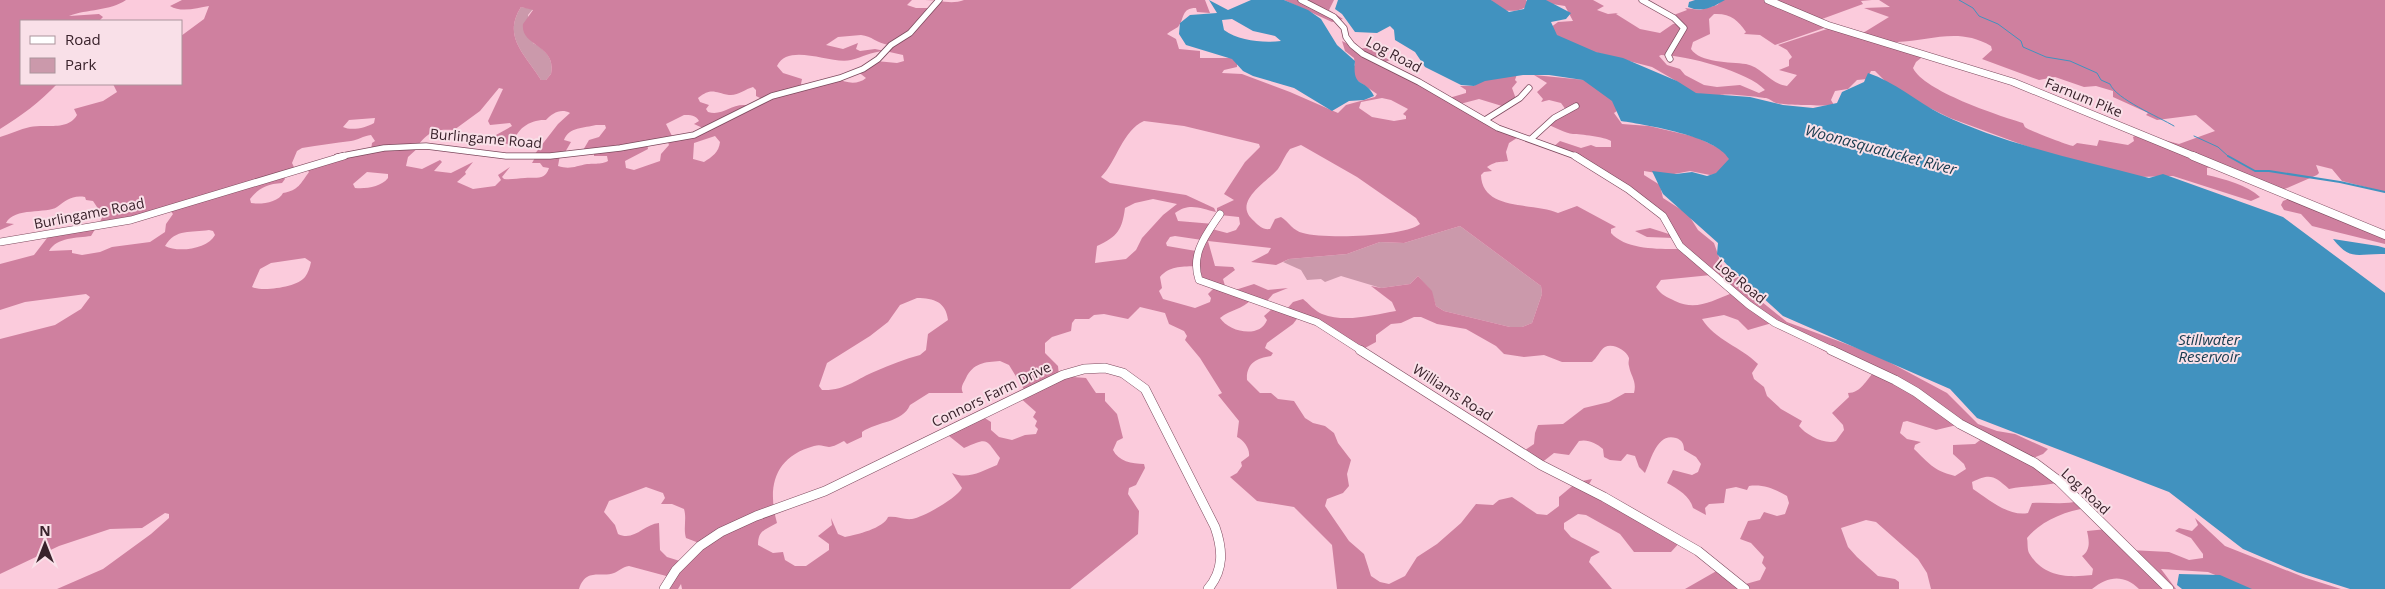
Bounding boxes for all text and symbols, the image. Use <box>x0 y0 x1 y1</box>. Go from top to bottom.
legend <box>20 20 182 85</box>
text: Road <box>65 29 101 49</box>
street label: Log Road <box>1363 31 1425 77</box>
text: Park <box>65 54 96 74</box>
street label: Farnum Pike <box>2043 73 2126 121</box>
water label: Woonasquatucket River <box>1803 119 1960 179</box>
street label: Burlingame Road <box>429 124 543 152</box>
street label: Burlingame Road <box>32 193 146 233</box>
street label: Log Road <box>1712 255 1770 307</box>
water label: Stillwater Reservoir <box>2178 329 2241 366</box>
street label: Connors Farm Drive <box>928 357 1054 431</box>
street label: Williams Road <box>1409 359 1497 425</box>
street label: Log Road <box>2057 463 2115 519</box>
north arrow <box>20 519 70 569</box>
text: N <box>39 521 51 540</box>

